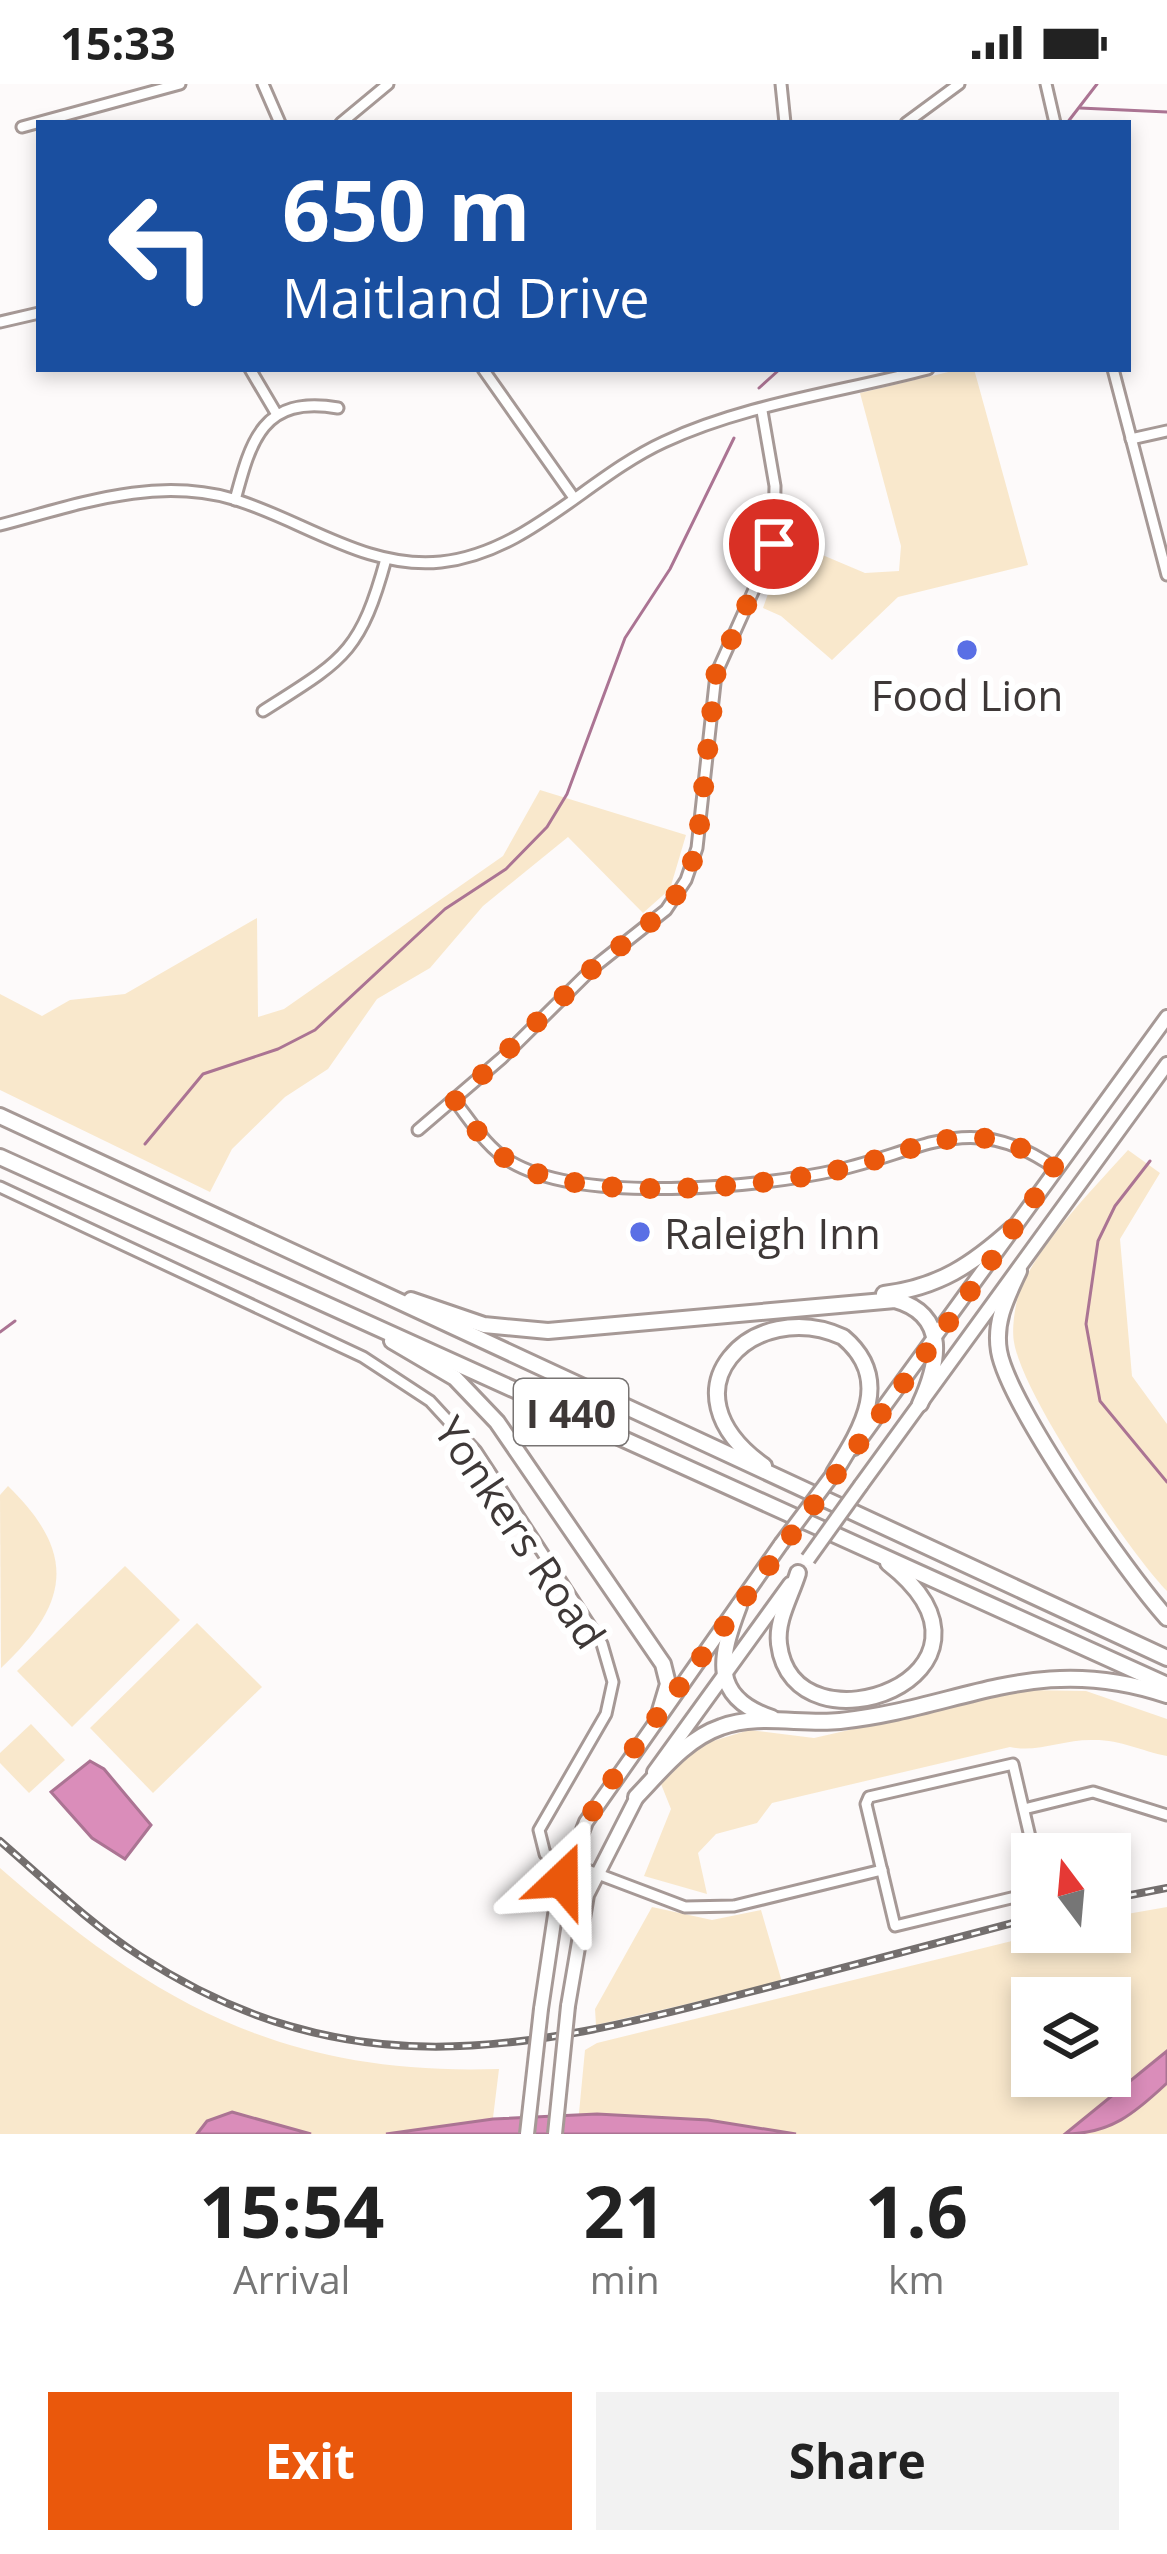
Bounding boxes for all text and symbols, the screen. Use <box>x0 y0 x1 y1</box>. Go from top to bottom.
text: 15:33 <box>60 12 176 73</box>
text: 650 m <box>282 151 530 266</box>
icon: left <box>84 168 240 324</box>
text: Maitland Drive <box>282 260 649 334</box>
pin <box>723 493 825 595</box>
icon: arrive <box>741 511 807 577</box>
marker: Food Lion <box>954 637 980 663</box>
place label: Food Lion <box>871 666 1063 723</box>
place label: Raleigh Inn <box>664 1204 881 1261</box>
marker: Raleigh Inn <box>627 1219 653 1245</box>
road number: I 440 <box>514 1379 628 1445</box>
street label: Yonkers Road <box>422 1405 620 1659</box>
position arrow <box>499 1817 625 1943</box>
north arrow <box>1011 1833 1131 1953</box>
map controls <box>1011 1833 1131 2097</box>
button: layers <box>1011 1977 1131 2097</box>
text: 15:54 <box>199 2161 384 2259</box>
text: 21 <box>583 2161 666 2259</box>
text: 1.6 <box>865 2161 968 2259</box>
text: Arrival <box>233 2252 350 2305</box>
text: min <box>590 2252 660 2305</box>
text: km <box>888 2252 945 2305</box>
button: Exit <box>48 2392 572 2530</box>
button: Share <box>596 2392 1119 2530</box>

